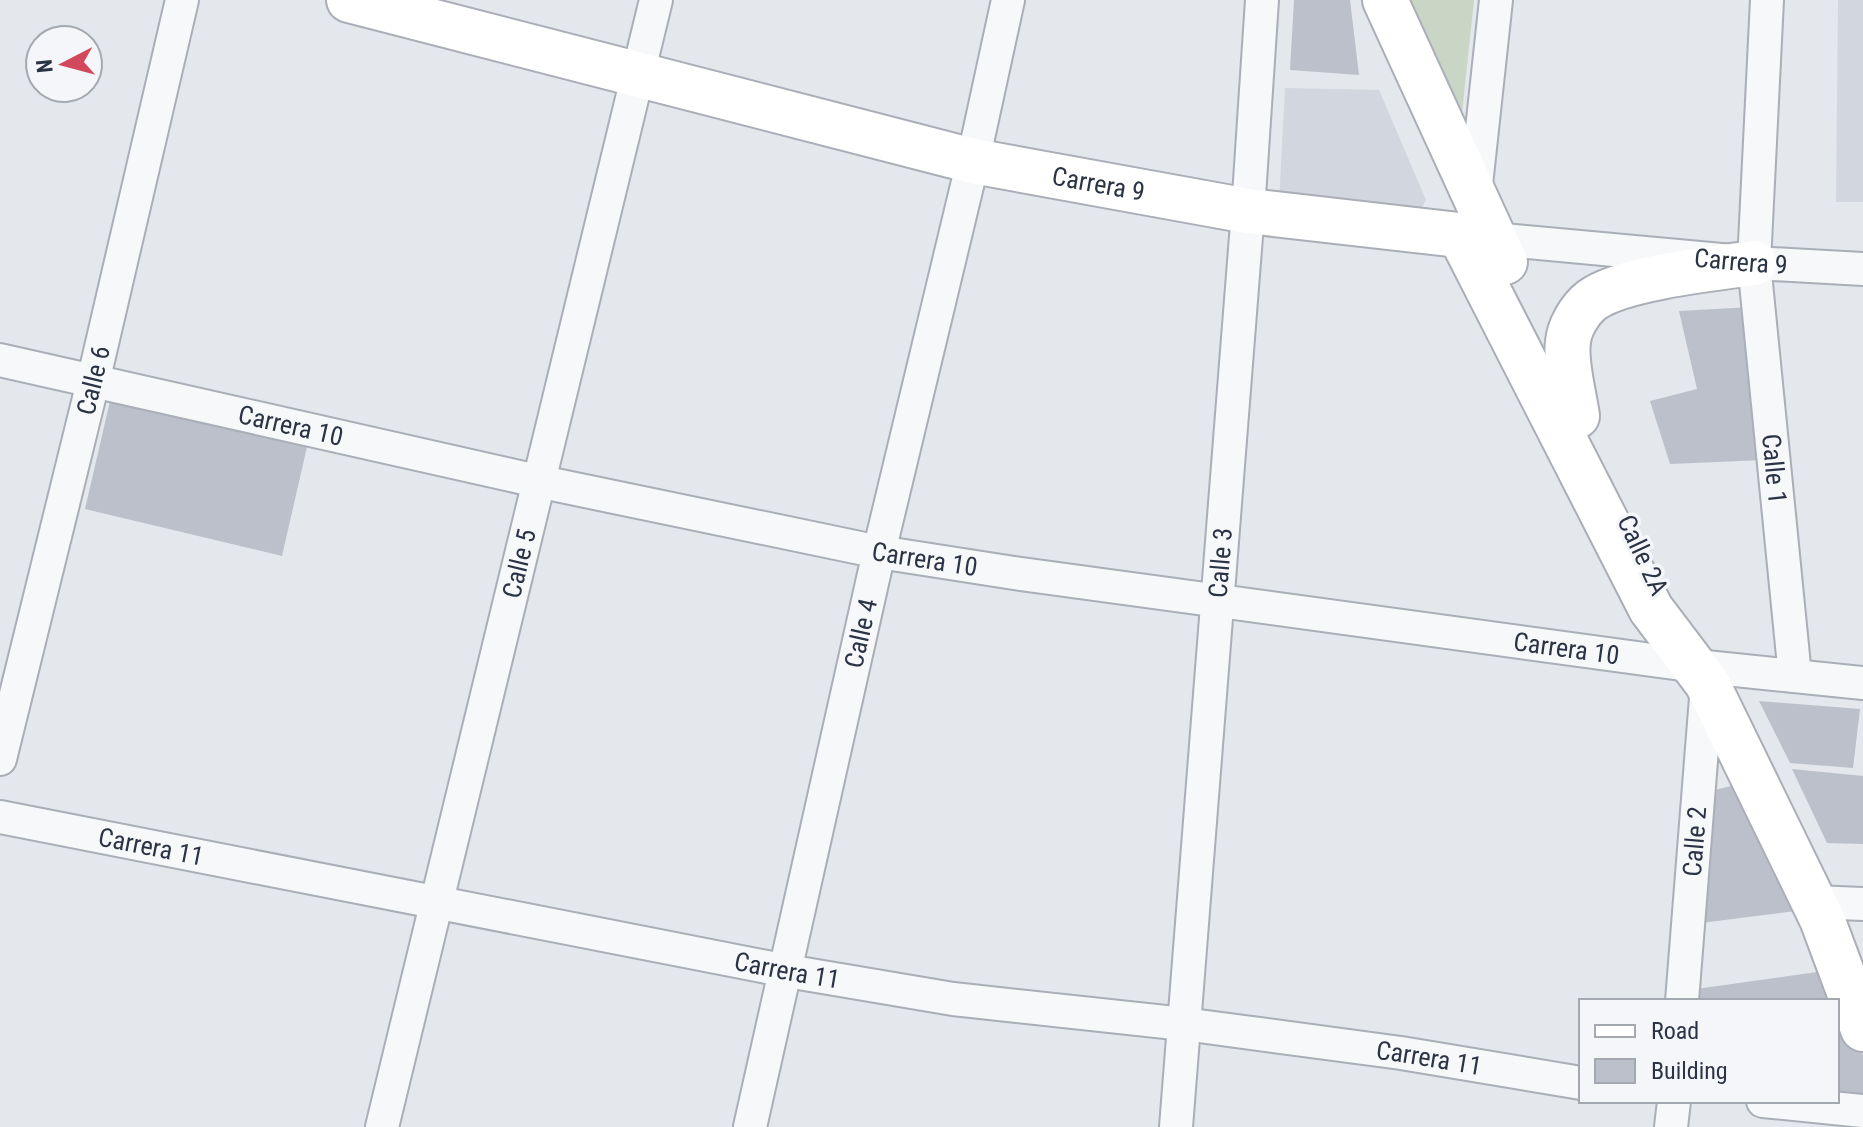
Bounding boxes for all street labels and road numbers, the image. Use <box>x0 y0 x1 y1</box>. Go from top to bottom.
street label: Carrera 9 <box>1050 161 1147 207</box>
street label: Carrera 9 <box>1693 243 1789 280</box>
street label: Calle 6 <box>70 343 116 418</box>
street label: Carrera 10 <box>235 399 346 452</box>
street label: Calle 1 <box>1756 432 1793 505</box>
street label: Calle 2A <box>1611 510 1675 600</box>
street label: Calle 5 <box>496 526 542 601</box>
street label: Calle 3 <box>1203 527 1238 599</box>
street label: Carrera 10 <box>870 536 980 582</box>
street label: Calle 4 <box>838 596 883 671</box>
street label: Carrera 10 <box>1512 626 1621 670</box>
street label: Calle 2 <box>1677 805 1712 878</box>
street label: Carrera 11 <box>96 822 206 872</box>
street label: Carrera 11 <box>732 946 842 995</box>
street label: Carrera 11 <box>1374 1035 1484 1081</box>

